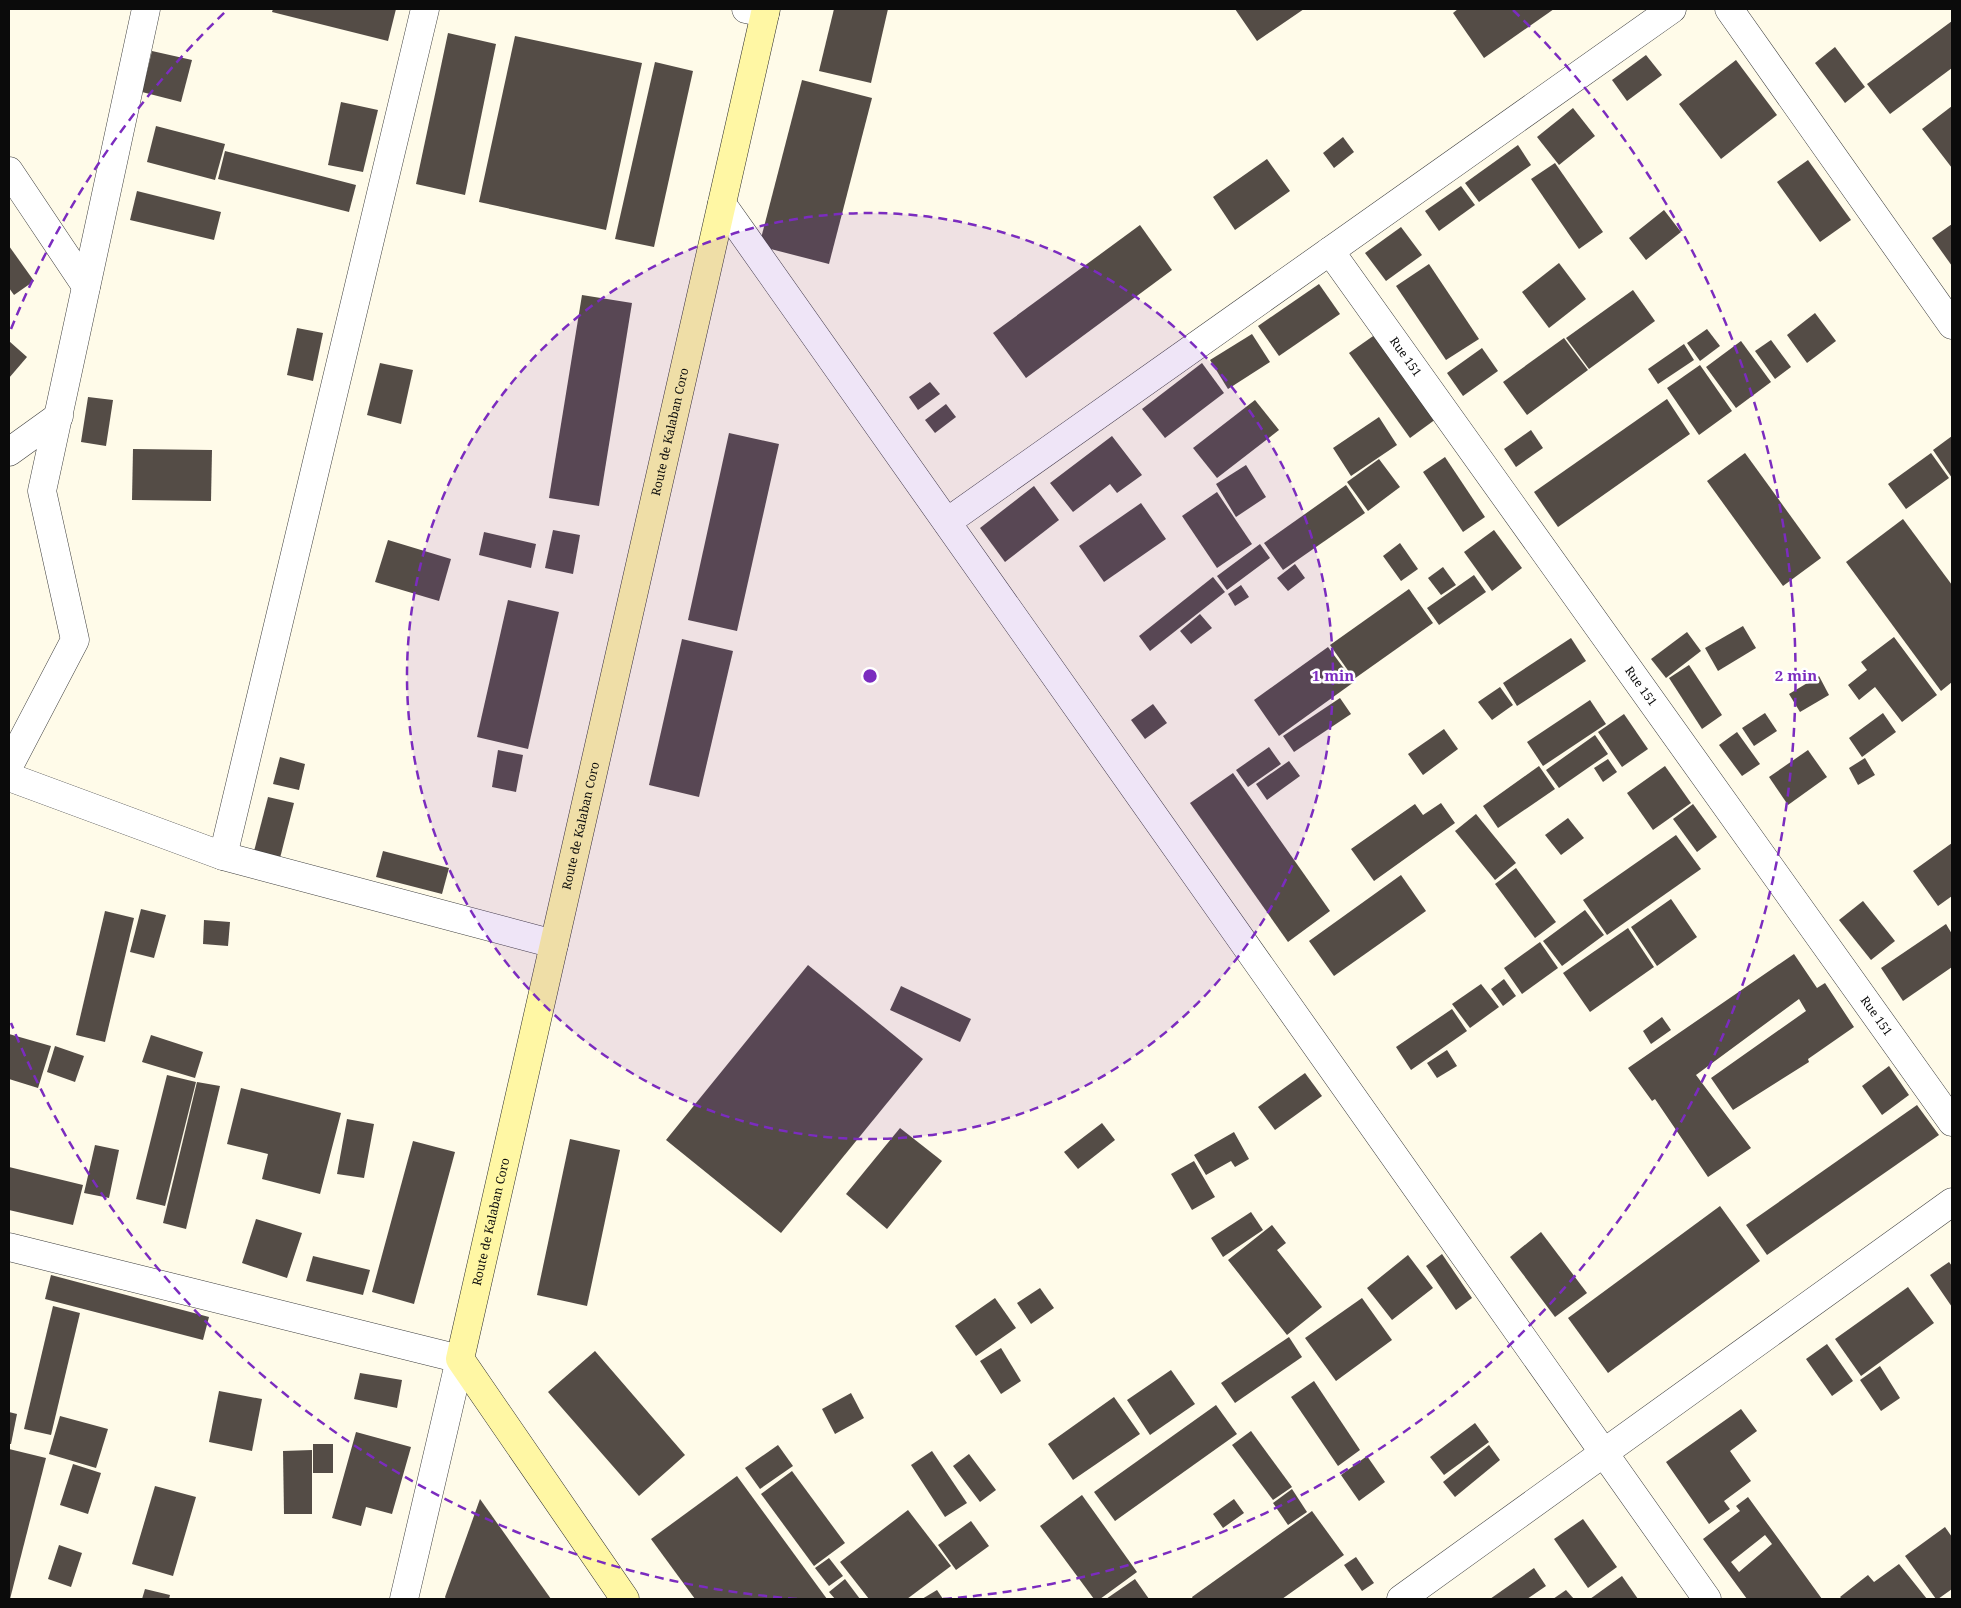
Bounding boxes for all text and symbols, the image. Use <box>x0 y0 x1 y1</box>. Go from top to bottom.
street label: Rue 151 <box>1386 333 1426 380</box>
street label: Route de Kalaban Coro <box>647 366 692 497</box>
street label: Rue 151 <box>1621 663 1661 709</box>
text: 1 min <box>1312 665 1354 685</box>
text: 2 min <box>1775 665 1817 685</box>
centre of rings <box>861 667 879 685</box>
street label: Route de Kalaban Coro <box>558 760 603 891</box>
street label: Rue 151 <box>1857 992 1897 1039</box>
street label: Route de Kalaban Coro <box>468 1156 513 1287</box>

